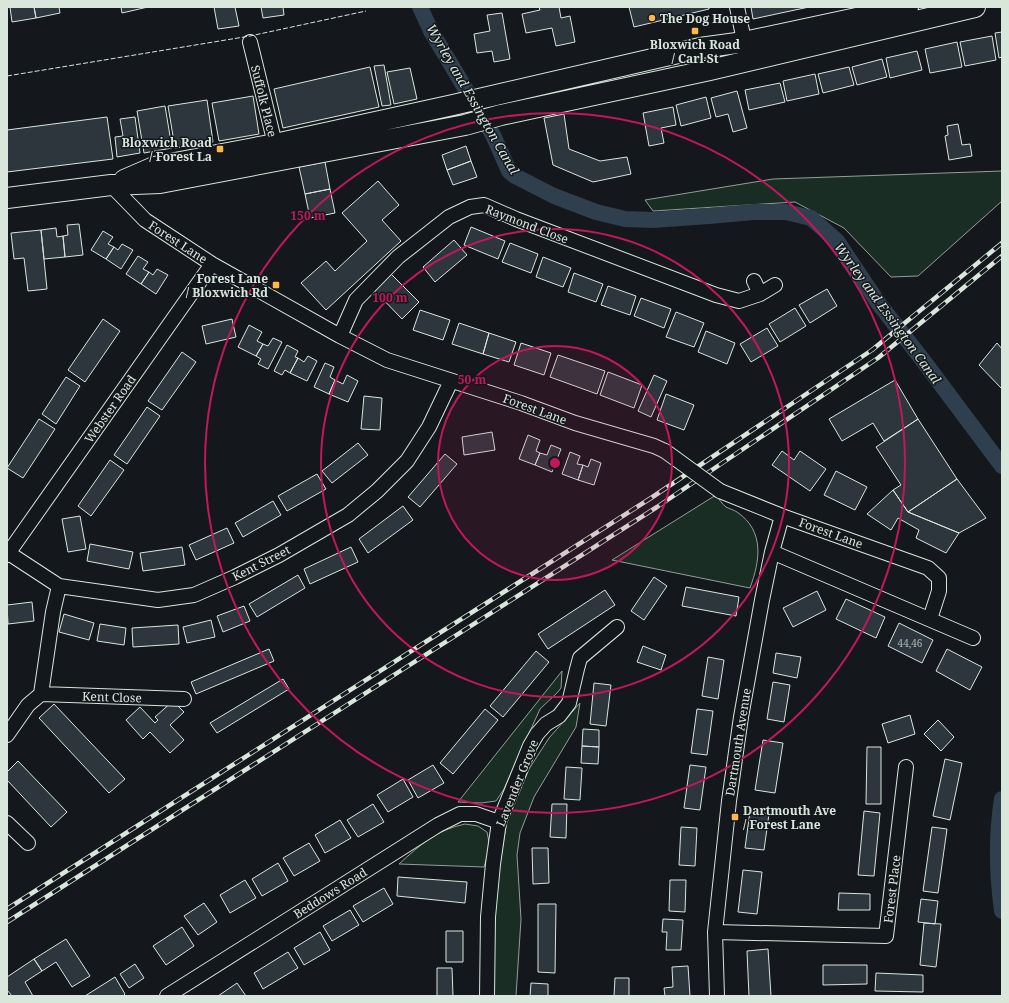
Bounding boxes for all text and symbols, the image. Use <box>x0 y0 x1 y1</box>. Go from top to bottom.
place label: The Dog House <box>660 10 750 27</box>
marker: The Dog House <box>647 13 657 23</box>
water label: Wyrley and Essington Canal <box>422 21 524 178</box>
marker: Bloxwich Road / Carl St <box>690 26 700 36</box>
place label: Bloxwich Road / Carl St <box>650 36 740 67</box>
street label: Suffolk Place <box>247 63 281 139</box>
place label: Bloxwich Road / Forest La <box>122 134 212 165</box>
marker: Bloxwich Road / Forest La <box>215 144 225 154</box>
street label: Raymond Close <box>483 200 571 248</box>
text: 150 m <box>290 207 326 224</box>
street label: Forest Lane <box>145 217 211 267</box>
water label: Wyrley and Essington Canal <box>831 239 946 387</box>
place label: Forest Lane / Bloxwich Rd <box>186 270 268 301</box>
marker: Forest Lane / Bloxwich Rd <box>271 280 281 290</box>
text: 100 m <box>372 289 408 306</box>
street label: Webster Road <box>80 371 140 446</box>
text: 50 m <box>458 371 486 388</box>
street label: Forest Lane <box>501 390 569 428</box>
centre of rings <box>548 456 562 470</box>
street label: Forest Lane <box>797 514 865 552</box>
street label: Kent Street <box>229 541 293 585</box>
house number: 44,46 <box>898 636 923 650</box>
street label: Kent Close <box>82 687 142 707</box>
street label: Dartmouth Avenue <box>721 687 755 797</box>
street label: Lavender Grove <box>492 737 542 829</box>
place label: Dartmouth Ave / Forest Lane <box>743 802 836 833</box>
marker: Dartmouth Ave / Forest Lane <box>730 812 740 822</box>
street label: Forest Place <box>879 854 905 924</box>
street label: Beddows Road <box>290 863 371 922</box>

